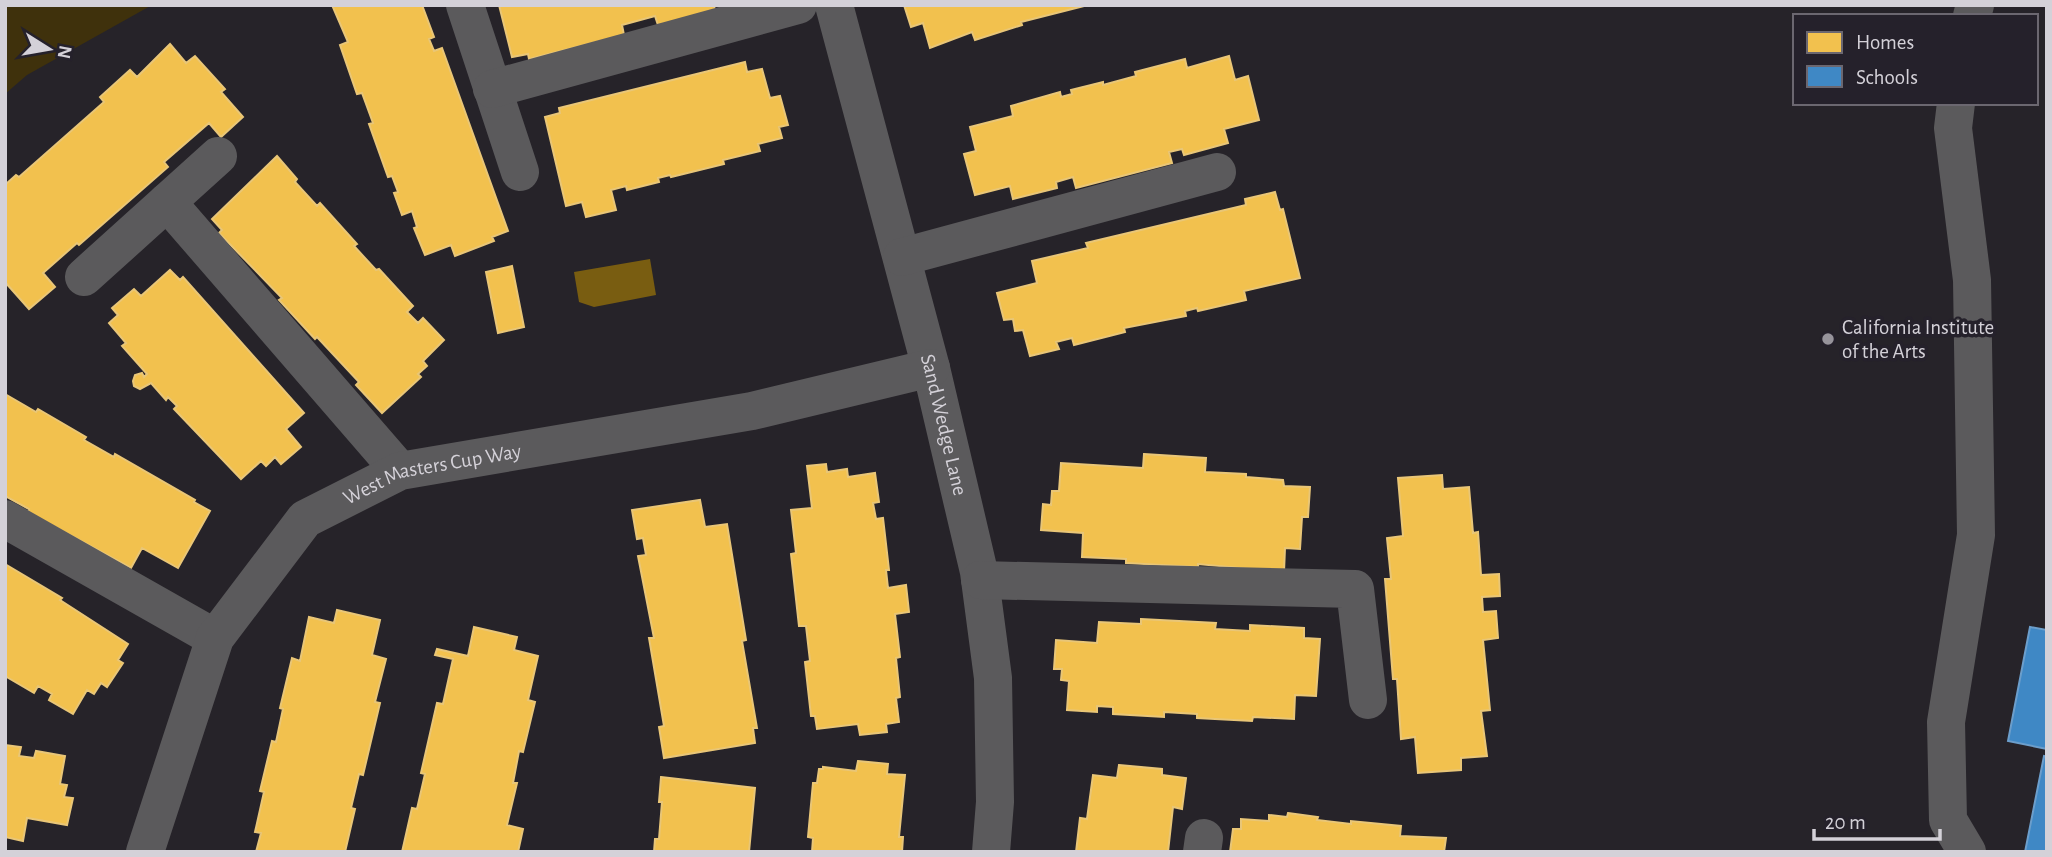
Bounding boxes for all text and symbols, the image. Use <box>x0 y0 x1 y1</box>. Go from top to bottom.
north arrow <box>14 14 84 84</box>
legend <box>1793 14 2038 105</box>
text: Homes <box>1856 32 1914 53</box>
text: N <box>54 44 75 60</box>
text: Schools <box>1856 67 1918 88</box>
place label: California Institute of the Arts <box>1842 317 1994 362</box>
marker: California Institute of the Arts <box>1820 331 1836 347</box>
street label: Sand Wedge Lane <box>917 352 971 498</box>
street label: West Masters Cup Way <box>340 441 523 509</box>
scale bar <box>1814 798 1940 842</box>
text: 20 m <box>1825 812 1866 833</box>

